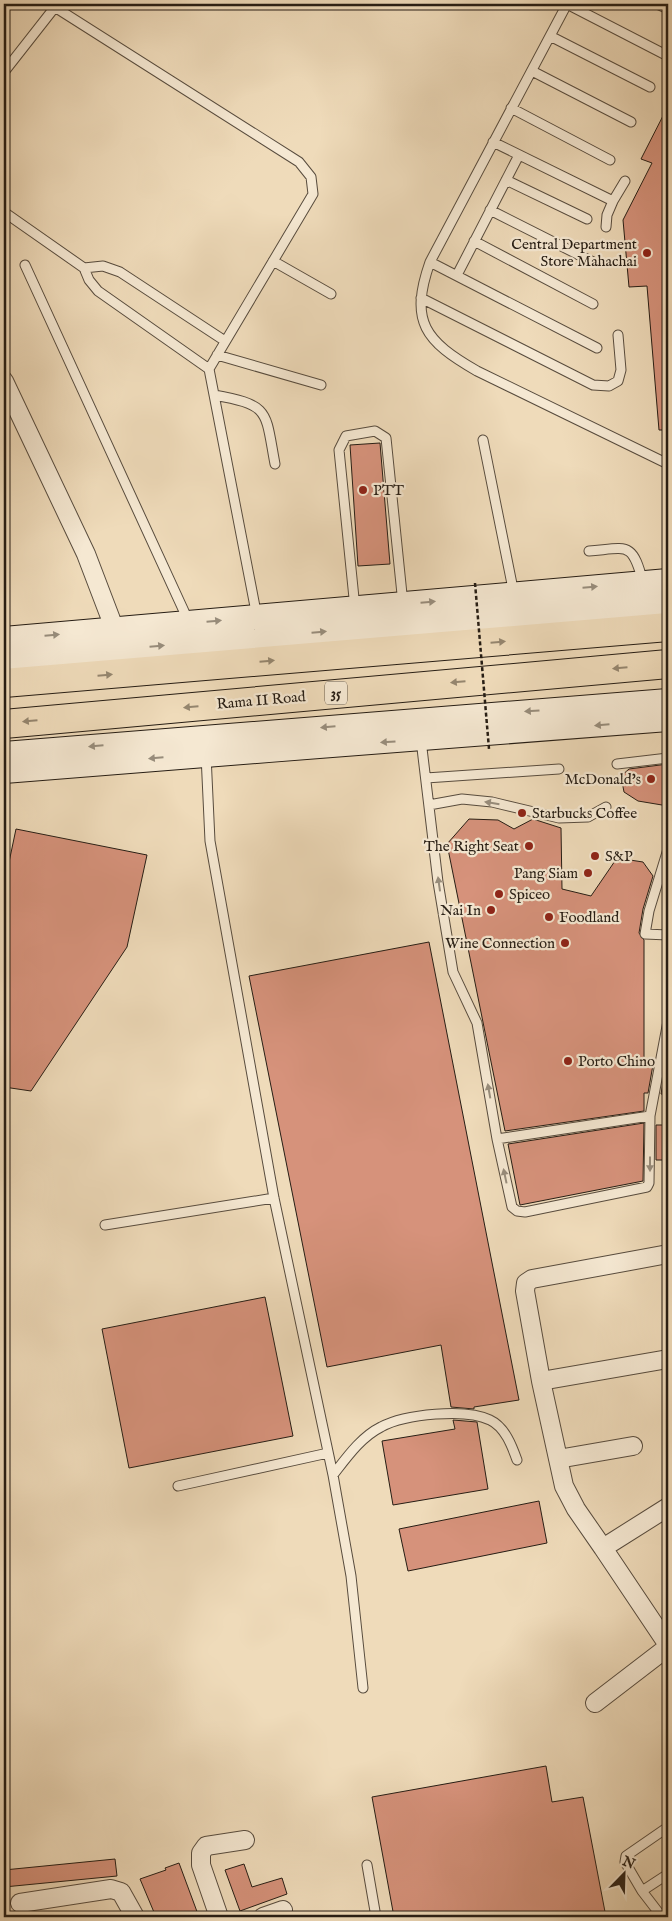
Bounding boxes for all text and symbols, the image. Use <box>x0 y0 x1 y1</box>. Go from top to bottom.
place label: Central Department Store Mahachai <box>511 235 637 271</box>
marker: Central Department Store Mahachai <box>641 247 653 259</box>
place label: PTT <box>373 481 404 500</box>
marker: PTT <box>357 484 369 496</box>
one-way arrow <box>583 583 599 591</box>
one-way arrow <box>421 598 437 606</box>
one-way arrow <box>206 617 222 625</box>
one-way arrow <box>311 628 327 636</box>
one-way arrow <box>45 631 61 639</box>
one-way arrow <box>491 638 507 646</box>
one-way arrow <box>149 641 165 649</box>
one-way arrow <box>259 657 275 665</box>
one-way arrow <box>611 664 627 672</box>
one-way arrow <box>97 671 113 679</box>
one-way arrow <box>450 679 466 687</box>
road number: 35 <box>325 681 347 704</box>
street label: Rama II Road <box>216 687 307 714</box>
one-way arrow <box>183 703 199 711</box>
one-way arrow <box>524 708 540 716</box>
one-way arrow <box>21 717 37 725</box>
one-way arrow <box>594 721 610 729</box>
one-way arrow <box>320 724 336 732</box>
one-way arrow <box>380 738 396 746</box>
one-way arrow <box>88 742 104 750</box>
one-way arrow <box>148 754 164 762</box>
place label: McDonald's <box>565 770 641 789</box>
marker: McDonald's <box>645 773 657 785</box>
one-way arrow <box>484 798 500 806</box>
place label: Starbucks Coffee <box>532 804 637 823</box>
marker: Starbucks Coffee <box>516 807 528 819</box>
place label: The Right Seat <box>424 837 519 856</box>
marker: The Right Seat <box>523 840 535 852</box>
place label: S&P <box>605 847 633 866</box>
marker: S&P <box>589 850 601 862</box>
place label: Pang Siam <box>514 864 578 883</box>
marker: Pang Siam <box>582 867 594 879</box>
one-way arrow <box>434 875 442 891</box>
place label: Spiceo <box>509 885 550 904</box>
marker: Spiceo <box>493 888 505 900</box>
place label: Nai In <box>440 901 481 920</box>
marker: Nai In <box>485 904 497 916</box>
place label: Foodland <box>559 908 620 927</box>
marker: Foodland <box>543 911 555 923</box>
place label: Wine Connection <box>445 934 555 953</box>
marker: Wine Connection <box>559 937 571 949</box>
place label: Porto Chino <box>578 1052 655 1071</box>
marker: Porto Chino <box>562 1055 574 1067</box>
one-way arrow <box>485 1083 493 1099</box>
one-way arrow <box>645 1157 653 1173</box>
one-way arrow <box>501 1168 509 1184</box>
north arrow <box>600 1848 650 1898</box>
text: N <box>619 1852 638 1874</box>

